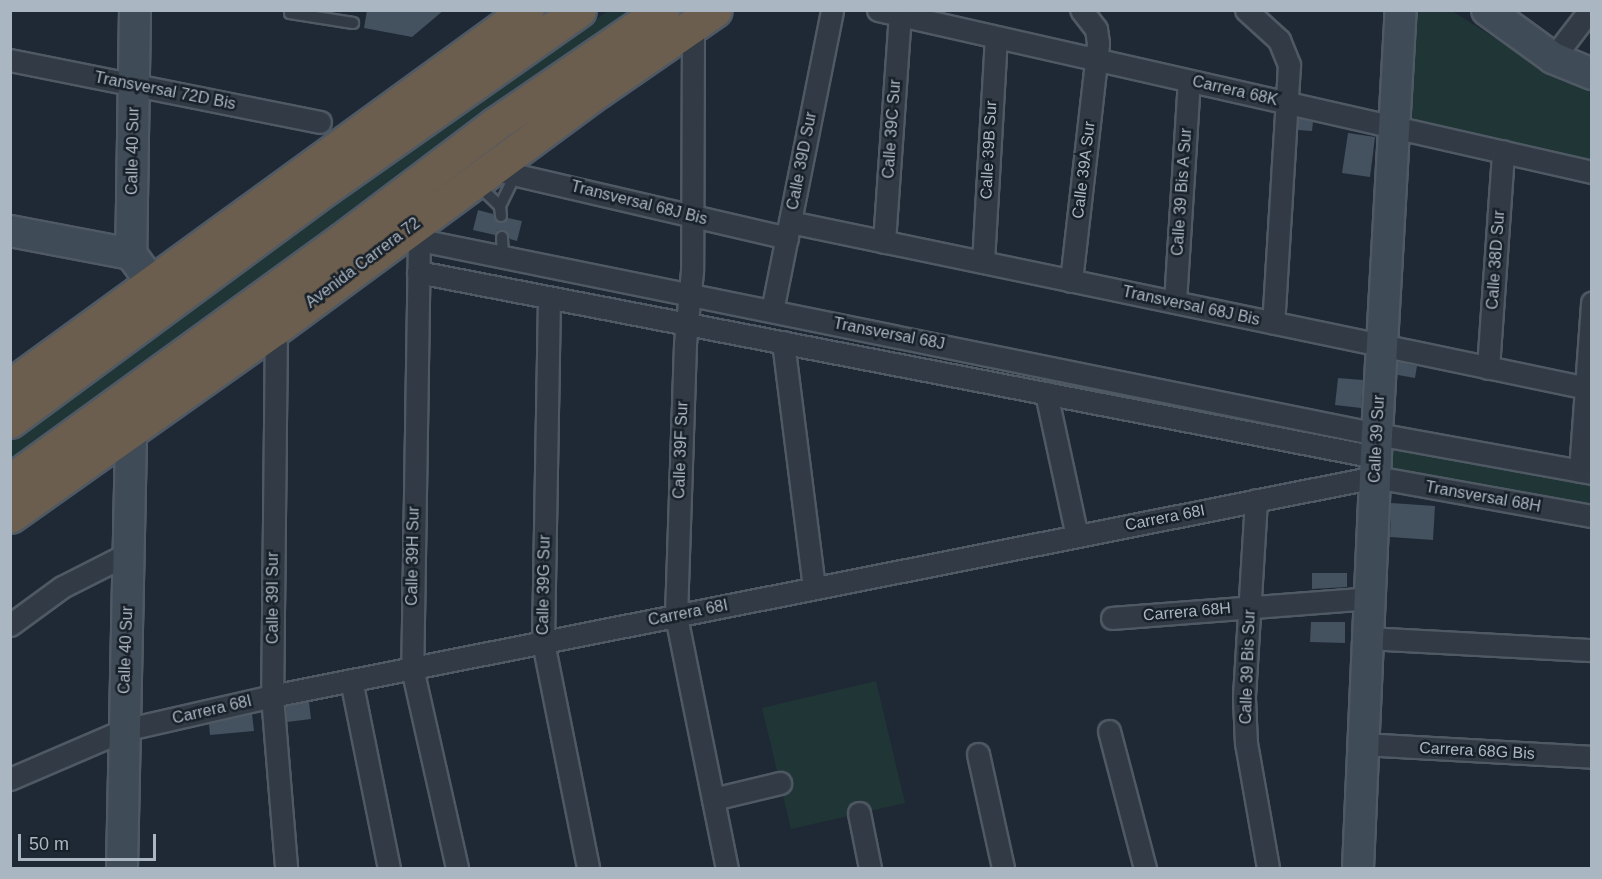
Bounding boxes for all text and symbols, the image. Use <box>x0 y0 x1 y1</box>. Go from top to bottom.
street label: Transversal 72D Bis <box>93 68 237 114</box>
street label: Carrera 68K <box>1190 72 1280 110</box>
street label: Calle 39C Sur <box>879 79 905 179</box>
street label: Calle 39B Sur <box>977 100 1001 200</box>
street label: Calle 40 Sur <box>123 107 143 195</box>
street label: Calle 39D Sur <box>783 110 821 212</box>
street label: Calle 39A Sur <box>1068 120 1100 220</box>
street label: Calle 39 Bis A Sur <box>1168 127 1196 257</box>
street label: Transversal 68J Bis <box>569 177 709 229</box>
street label: Calle 38D Sur <box>1483 210 1509 310</box>
street label: Avenida Carrera 72 <box>302 214 424 312</box>
street label: Transversal 68J Bis <box>1121 282 1261 330</box>
street label: Transversal 68J <box>832 314 946 354</box>
street label: Calle 39 Sur <box>1365 395 1389 483</box>
street label: Calle 39F Sur <box>670 401 692 499</box>
street label: Transversal 68H <box>1424 477 1542 517</box>
street label: Carrera 68I <box>1123 501 1207 535</box>
street label: Calle 39H Sur <box>403 506 423 606</box>
street label: Calle 39G Sur <box>534 535 554 635</box>
street label: Calle 39I Sur <box>263 552 283 644</box>
street label: Carrera 68I <box>646 596 730 630</box>
street label: Carrera 68H <box>1142 599 1232 625</box>
street label: Calle 40 Sur <box>115 606 137 694</box>
street label: Calle 39 Bis Sur <box>1236 609 1260 725</box>
street label: Carrera 68I <box>170 692 254 728</box>
street label: Carrera 68G Bis <box>1419 738 1535 764</box>
scale bar <box>21 822 159 860</box>
text: 50 m <box>29 834 69 854</box>

